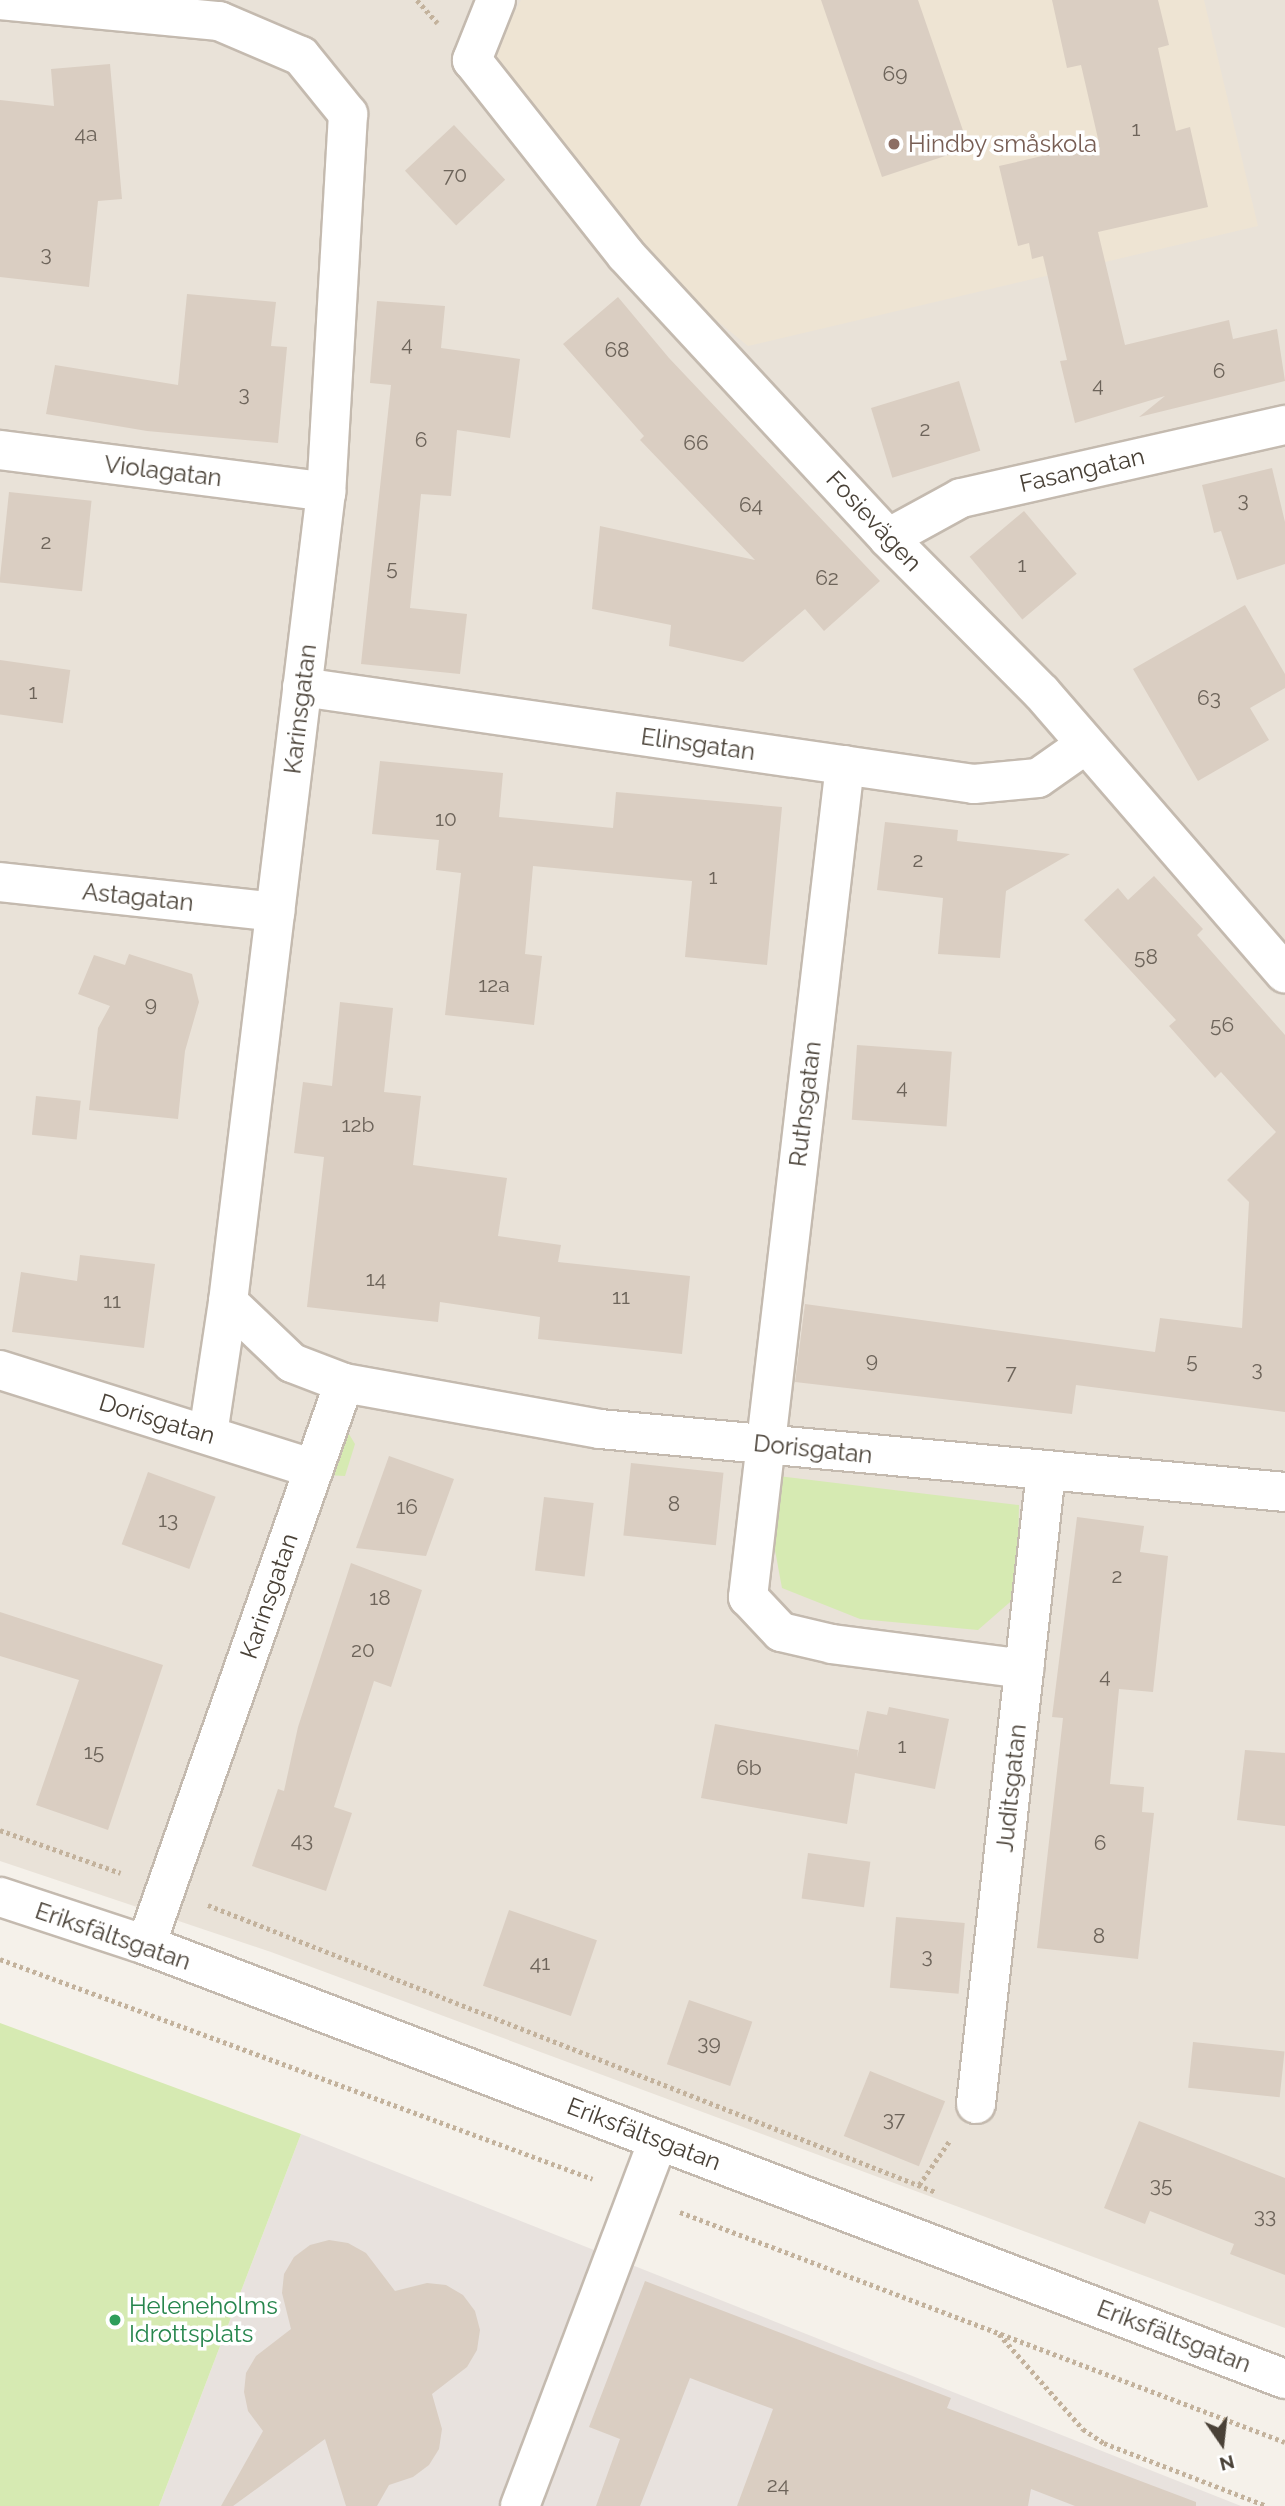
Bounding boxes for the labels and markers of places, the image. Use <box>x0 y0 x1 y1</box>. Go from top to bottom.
place label: Hindby småskola <box>908 130 1098 158</box>
marker: Hindby småskola <box>886 136 902 152</box>
place label: Heleneholms Idrottsplats <box>129 2292 278 2348</box>
marker: Heleneholms Idrottsplats <box>107 2312 123 2328</box>

